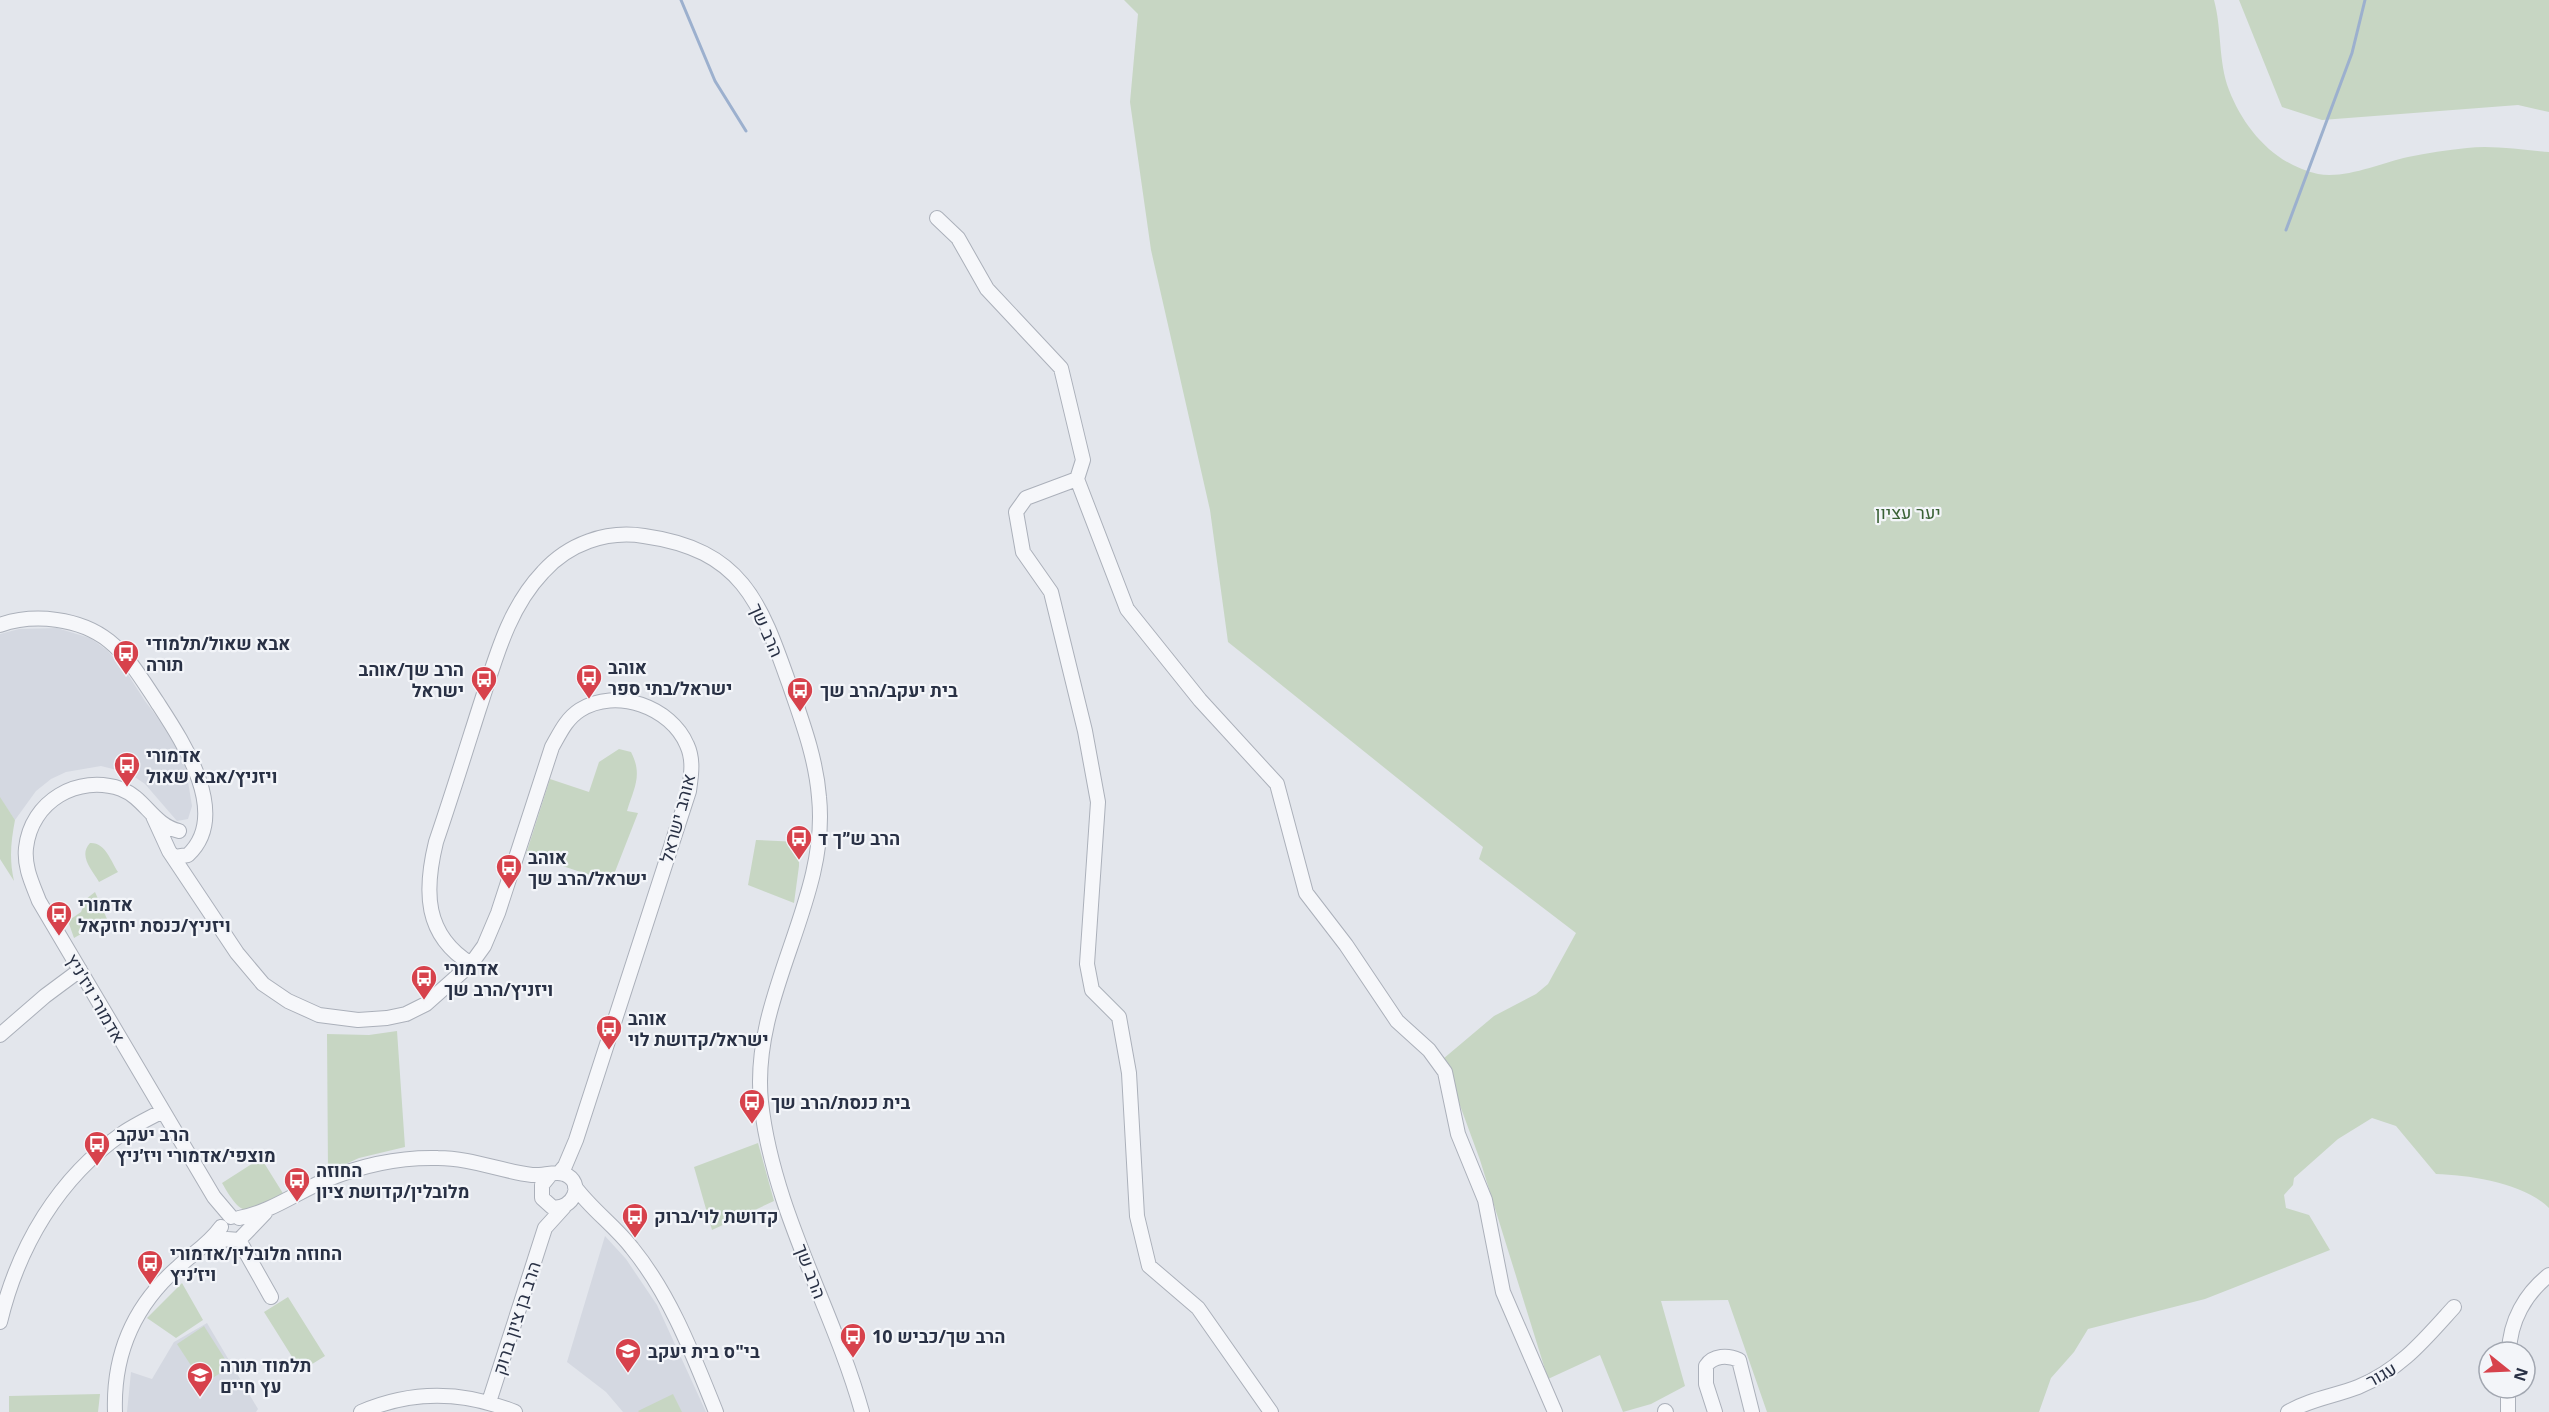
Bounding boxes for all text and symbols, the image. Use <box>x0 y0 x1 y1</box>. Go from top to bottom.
park label: יער עציון <box>1875 500 1941 524</box>
street label: הרב שך <box>744 599 790 661</box>
place label: אבא שאול/תלמודי תורה <box>146 631 290 676</box>
bus stop icon: אבא שאול/תלמודי תורה <box>111 638 141 676</box>
place label: אוהב ישראל/בתי ספר <box>608 655 732 700</box>
place label: הרב שך/אוהב ישראל <box>358 657 464 702</box>
bus stop icon: אוהב ישראל/בתי ספר <box>574 662 604 700</box>
bus stop icon: הרב שך/אוהב ישראל <box>469 664 499 702</box>
bus stop icon: בית יעקב/הרב שך <box>785 675 815 713</box>
place label: בית יעקב/הרב שך <box>820 678 958 702</box>
place label: אדמורי ויזניץ/אבא שאול <box>146 743 277 788</box>
bus stop icon: אדמורי ויזניץ/אבא שאול <box>112 750 142 788</box>
street label: אוהב ישראל <box>654 771 700 865</box>
bus stop icon: הרב ש״ך ד <box>784 823 814 861</box>
place label: הרב ש״ך ד <box>818 826 900 850</box>
place label: אוהב ישראל/הרב שך <box>528 845 647 890</box>
bus stop icon: אוהב ישראל/הרב שך <box>494 852 524 890</box>
place label: אדמורי ויזניץ/כנסת יחזקאל <box>78 892 231 937</box>
bus stop icon: אדמורי ויזניץ/כנסת יחזקאל <box>44 899 74 937</box>
street label: אדמורי ויז'ניץ <box>61 949 131 1047</box>
place label: אדמורי ויזניץ/הרב שך <box>444 956 553 1001</box>
bus stop icon: אדמורי ויזניץ/הרב שך <box>409 963 439 1001</box>
place label: אוהב ישראל/קדושת לוי <box>628 1006 769 1051</box>
bus stop icon: אוהב ישראל/קדושת לוי <box>594 1013 624 1051</box>
bus stop icon: בית כנסת/הרב שך <box>737 1087 767 1125</box>
place label: בית כנסת/הרב שך <box>771 1090 911 1114</box>
place label: הרב יעקב מוצפי/אדמורי ויז׳ניץ <box>116 1122 276 1167</box>
bus stop icon: הרב יעקב מוצפי/אדמורי ויז׳ניץ <box>82 1129 112 1167</box>
place label: החוזה מלובלין/קדושת ציון <box>316 1158 470 1203</box>
bus stop icon: החוזה מלובלין/קדושת ציון <box>282 1165 312 1203</box>
bus stop icon: קדושת לוי/ברוק <box>620 1201 650 1239</box>
place label: קדושת לוי/ברוק <box>654 1204 779 1228</box>
street label: הרב שך <box>790 1240 832 1302</box>
place label: החוזה מלובלין/אדמורי ויז׳ניץ <box>170 1241 342 1286</box>
bus stop icon: החוזה מלובלין/אדמורי ויז׳ניץ <box>135 1248 165 1286</box>
street label: הרב בן ציון ברוק <box>486 1258 546 1378</box>
bus stop icon: הרב שך/כביש 10 <box>838 1321 868 1359</box>
place label: הרב שך/כביש 10 <box>872 1324 1005 1348</box>
school or university icon: בי"ס בית יעקב <box>613 1336 643 1374</box>
place label: בי"ס בית יעקב <box>648 1339 760 1363</box>
north arrow <box>2477 1340 2537 1400</box>
place label: תלמוד תורה עץ חיים <box>220 1353 311 1398</box>
street label: עגור <box>2361 1356 2401 1392</box>
school or university icon: תלמוד תורה עץ חיים <box>185 1360 215 1398</box>
text: N <box>2509 1365 2534 1384</box>

